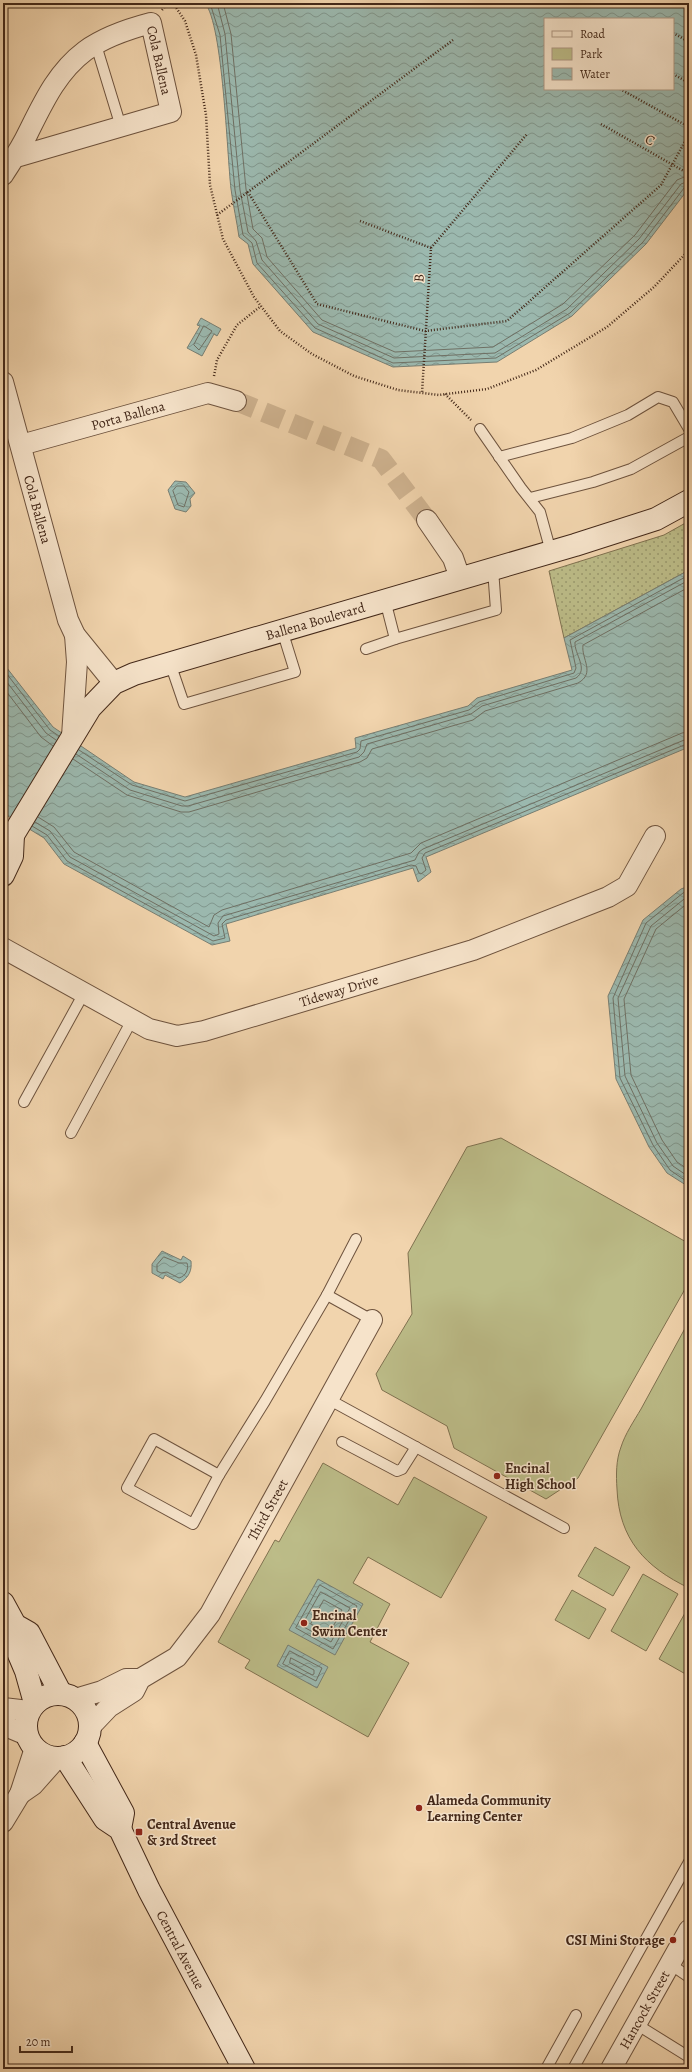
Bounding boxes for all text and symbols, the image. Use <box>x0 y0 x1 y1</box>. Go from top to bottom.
legend <box>544 18 674 90</box>
street label: Cola Ballena <box>142 24 176 97</box>
text: Road <box>580 26 606 42</box>
text: Park <box>580 46 603 62</box>
text: Water <box>579 66 610 82</box>
street label: C <box>642 130 659 151</box>
street label: B <box>409 273 429 283</box>
street label: Porta Ballena <box>89 396 167 435</box>
street label: Cola Ballena <box>19 473 56 546</box>
street label: Ballena Boulevard <box>263 597 368 645</box>
street label: Tideway Drive <box>297 970 380 1011</box>
place label: Encinal High School <box>505 1459 576 1494</box>
marker: Encinal High School <box>492 1471 502 1481</box>
street label: Third Street <box>243 1475 292 1544</box>
place label: Encinal Swim Center <box>312 1606 388 1641</box>
marker: Encinal Swim Center <box>299 1618 309 1628</box>
place label: Alameda Community Learning Center <box>426 1791 551 1826</box>
marker: Alameda Community Learning Center <box>414 1803 424 1813</box>
place label: Central Avenue & 3rd Street <box>147 1815 237 1850</box>
marker: Central Avenue & 3rd Street <box>134 1827 144 1837</box>
street label: Central Avenue <box>152 1907 209 1993</box>
place label: CSI Mini Storage <box>566 1931 666 1950</box>
marker: CSI Mini Storage <box>668 1935 678 1945</box>
street label: Hancock Street <box>615 1967 674 2052</box>
scale bar <box>20 2028 72 2054</box>
text: 20 m <box>26 2034 50 2050</box>

